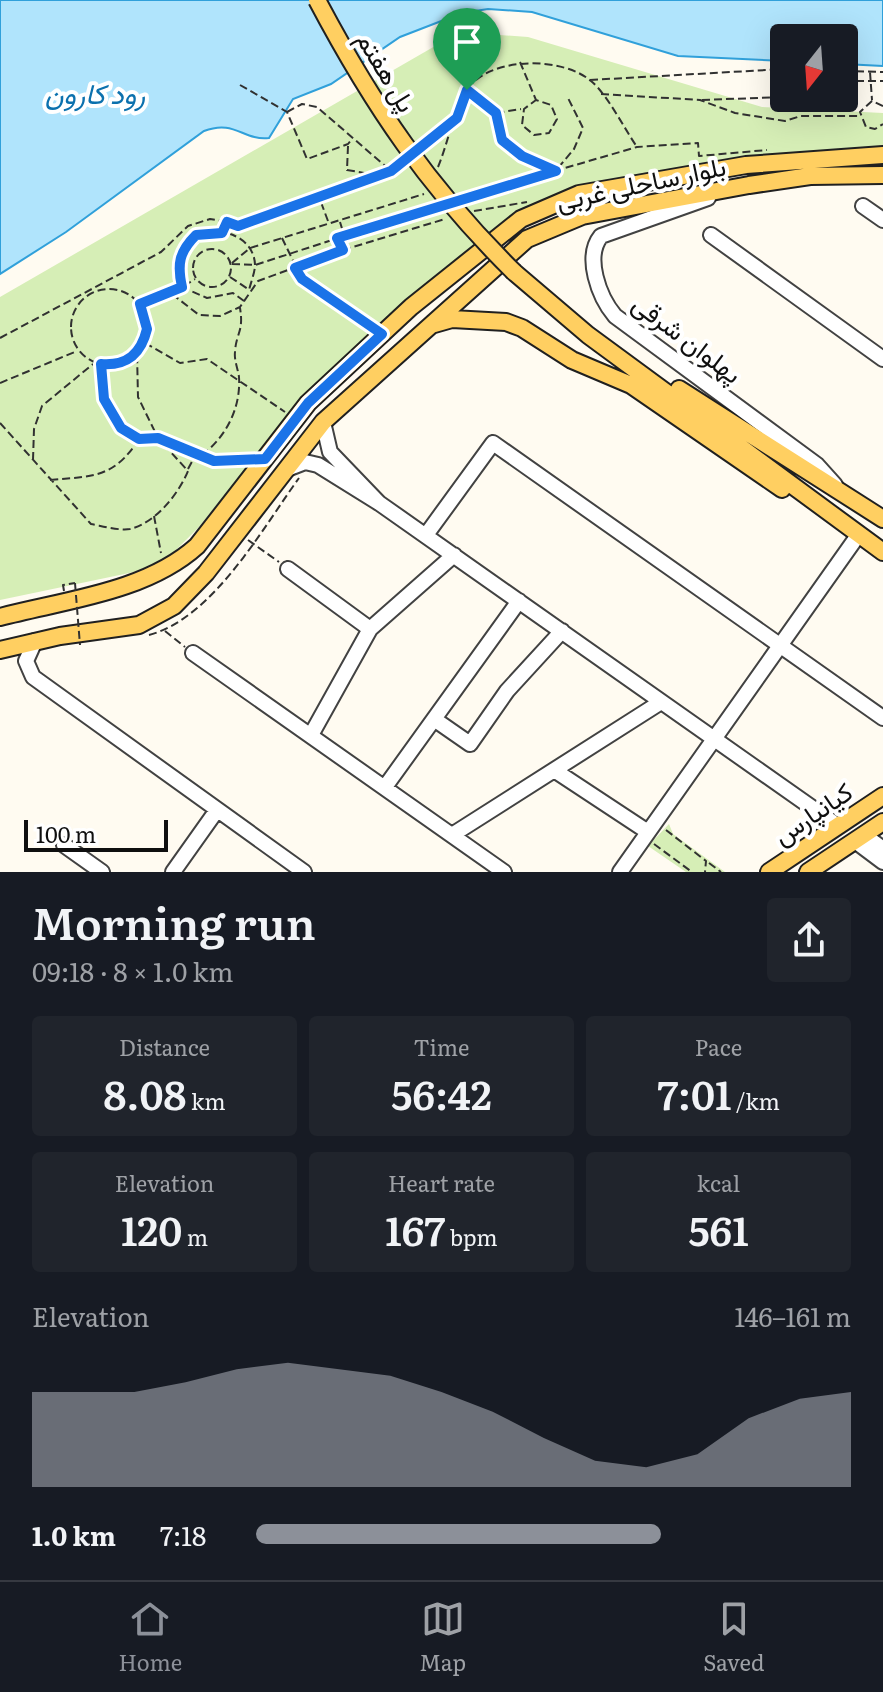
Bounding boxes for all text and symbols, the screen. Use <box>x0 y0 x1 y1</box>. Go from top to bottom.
pin <box>433 8 501 90</box>
icon: arrive <box>445 20 489 64</box>
street label: پل هفتم <box>348 23 428 119</box>
north arrow <box>770 24 858 112</box>
map controls <box>770 24 858 112</box>
water label: رود کارون <box>45 71 146 113</box>
street label: بلوار ساحلی غربی <box>552 145 729 219</box>
street label: پهلوان شرقی <box>625 283 752 392</box>
street label: کیانپارس <box>764 771 860 854</box>
scale bar <box>24 816 168 852</box>
text: 100 m <box>36 817 96 850</box>
text: Morning run <box>32 888 316 954</box>
button: share <box>767 898 851 982</box>
text: 09:18 · 8 × 1.0 km <box>32 951 234 990</box>
text: Distance <box>119 1030 210 1063</box>
text: Time <box>414 1030 469 1063</box>
text: Pace <box>695 1030 742 1063</box>
text: 8.08 <box>103 1063 187 1122</box>
text: 56:42 <box>391 1063 492 1122</box>
text: 7:01 <box>657 1063 731 1122</box>
text: km <box>187 1084 226 1117</box>
text: /km <box>731 1084 780 1117</box>
text: Elevation <box>115 1166 214 1199</box>
text: Heart rate <box>388 1166 495 1199</box>
text: kcal <box>697 1166 740 1199</box>
text: 120 <box>121 1199 182 1258</box>
text: 167 <box>385 1199 445 1258</box>
text: 561 <box>688 1199 749 1258</box>
text: m <box>182 1220 208 1253</box>
text: bpm <box>445 1220 498 1253</box>
text: Elevation <box>32 1296 150 1335</box>
text: 146–161 m <box>735 1296 851 1335</box>
text: 1.0 km <box>32 1515 116 1554</box>
text: 7:18 <box>160 1515 206 1554</box>
tab: Home <box>119 1597 182 1678</box>
tab: Map <box>419 1597 466 1678</box>
tab: Saved <box>703 1597 764 1678</box>

